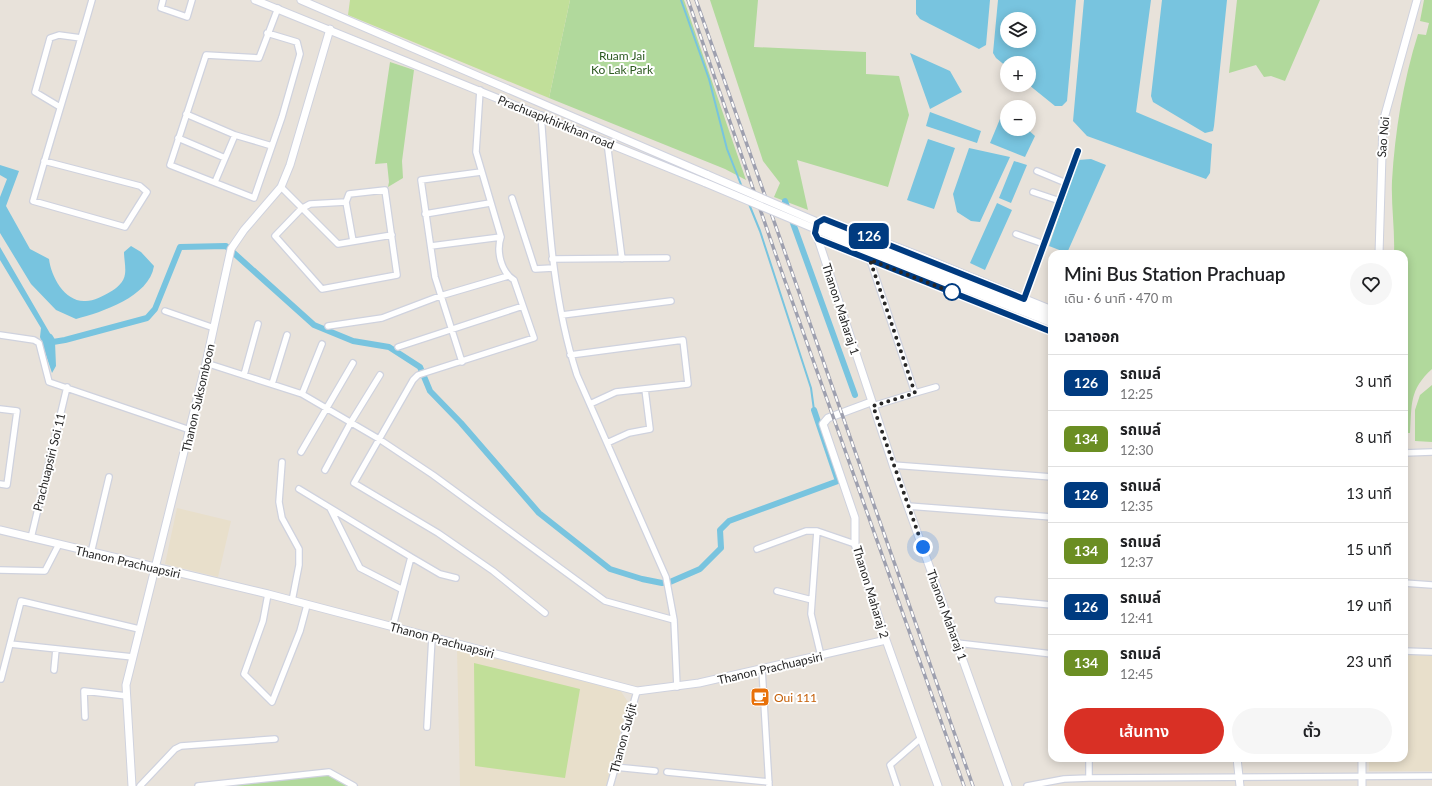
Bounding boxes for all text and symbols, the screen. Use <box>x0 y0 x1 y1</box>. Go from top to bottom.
map controls <box>1000 12 1036 136</box>
button: layers <box>1000 12 1036 48</box>
park label: Ruam Jai Ko Lak Park <box>591 48 654 77</box>
button: + <box>1000 56 1036 92</box>
street label: Prachuapkhirikhan road <box>496 92 616 152</box>
button: − <box>1000 100 1036 136</box>
street label: Sao Noi <box>1374 116 1392 158</box>
line badge: 126 <box>846 223 892 249</box>
text: 126 <box>857 227 881 244</box>
street label: Thanon Maharaj 1 <box>819 261 863 357</box>
text: Mini Bus Station Prachuap <box>1064 262 1285 285</box>
button: heart <box>1350 263 1392 305</box>
unlabelled marker <box>943 283 961 301</box>
text: เดิน · 6 นาที · 470 m <box>1064 290 1172 306</box>
text: เวลาออก <box>1064 327 1119 345</box>
street label: Thanon Suksomboon <box>178 342 218 454</box>
text: รถเมล์ <box>1120 364 1161 382</box>
text: 3 นาที <box>1355 372 1392 390</box>
text: 126 <box>1074 374 1098 391</box>
text: 12:25 <box>1120 386 1153 402</box>
street label: Prachuapsiri Soi 11 <box>30 411 68 513</box>
text: รถเมล์ <box>1120 420 1161 438</box>
text: 8 นาที <box>1355 428 1392 446</box>
text: 134 <box>1074 430 1098 447</box>
text: 12:30 <box>1120 442 1153 458</box>
text: รถเมล์ <box>1120 476 1161 494</box>
text: 13 นาที <box>1346 484 1392 502</box>
text: 126 <box>1074 486 1098 503</box>
text: 12:35 <box>1120 498 1153 514</box>
text: รถเมล์ <box>1120 532 1161 550</box>
your location <box>913 537 933 557</box>
text: 15 นาที <box>1346 540 1392 558</box>
text: 134 <box>1074 542 1098 559</box>
street label: Thanon Prachuapsiri <box>74 543 182 581</box>
street label: Thanon Maharaj 2 <box>850 544 892 640</box>
text: 12:37 <box>1120 554 1153 570</box>
street label: Thanon Maharaj 1 <box>924 567 970 663</box>
text: รถเมล์ <box>1120 588 1161 606</box>
text: 19 นาที <box>1346 596 1392 614</box>
text: 126 <box>1074 598 1098 615</box>
text: 12:41 <box>1120 610 1153 626</box>
street label: Thanon Prachuapsiri <box>388 619 496 661</box>
text: รถเมล์ <box>1120 644 1161 662</box>
street label: Thanon Prachuapsiri <box>716 649 824 687</box>
text: 23 นาที <box>1346 652 1392 670</box>
text: 134 <box>1074 654 1098 671</box>
text: 12:45 <box>1120 666 1153 682</box>
cafe icon: Oui 111 <box>749 686 771 708</box>
place label: Oui 111 <box>774 690 817 705</box>
street label: Thanon Sukjit <box>606 701 640 775</box>
button: เส้นทาง <box>1064 708 1224 754</box>
button: ตั๋ว <box>1232 708 1392 754</box>

